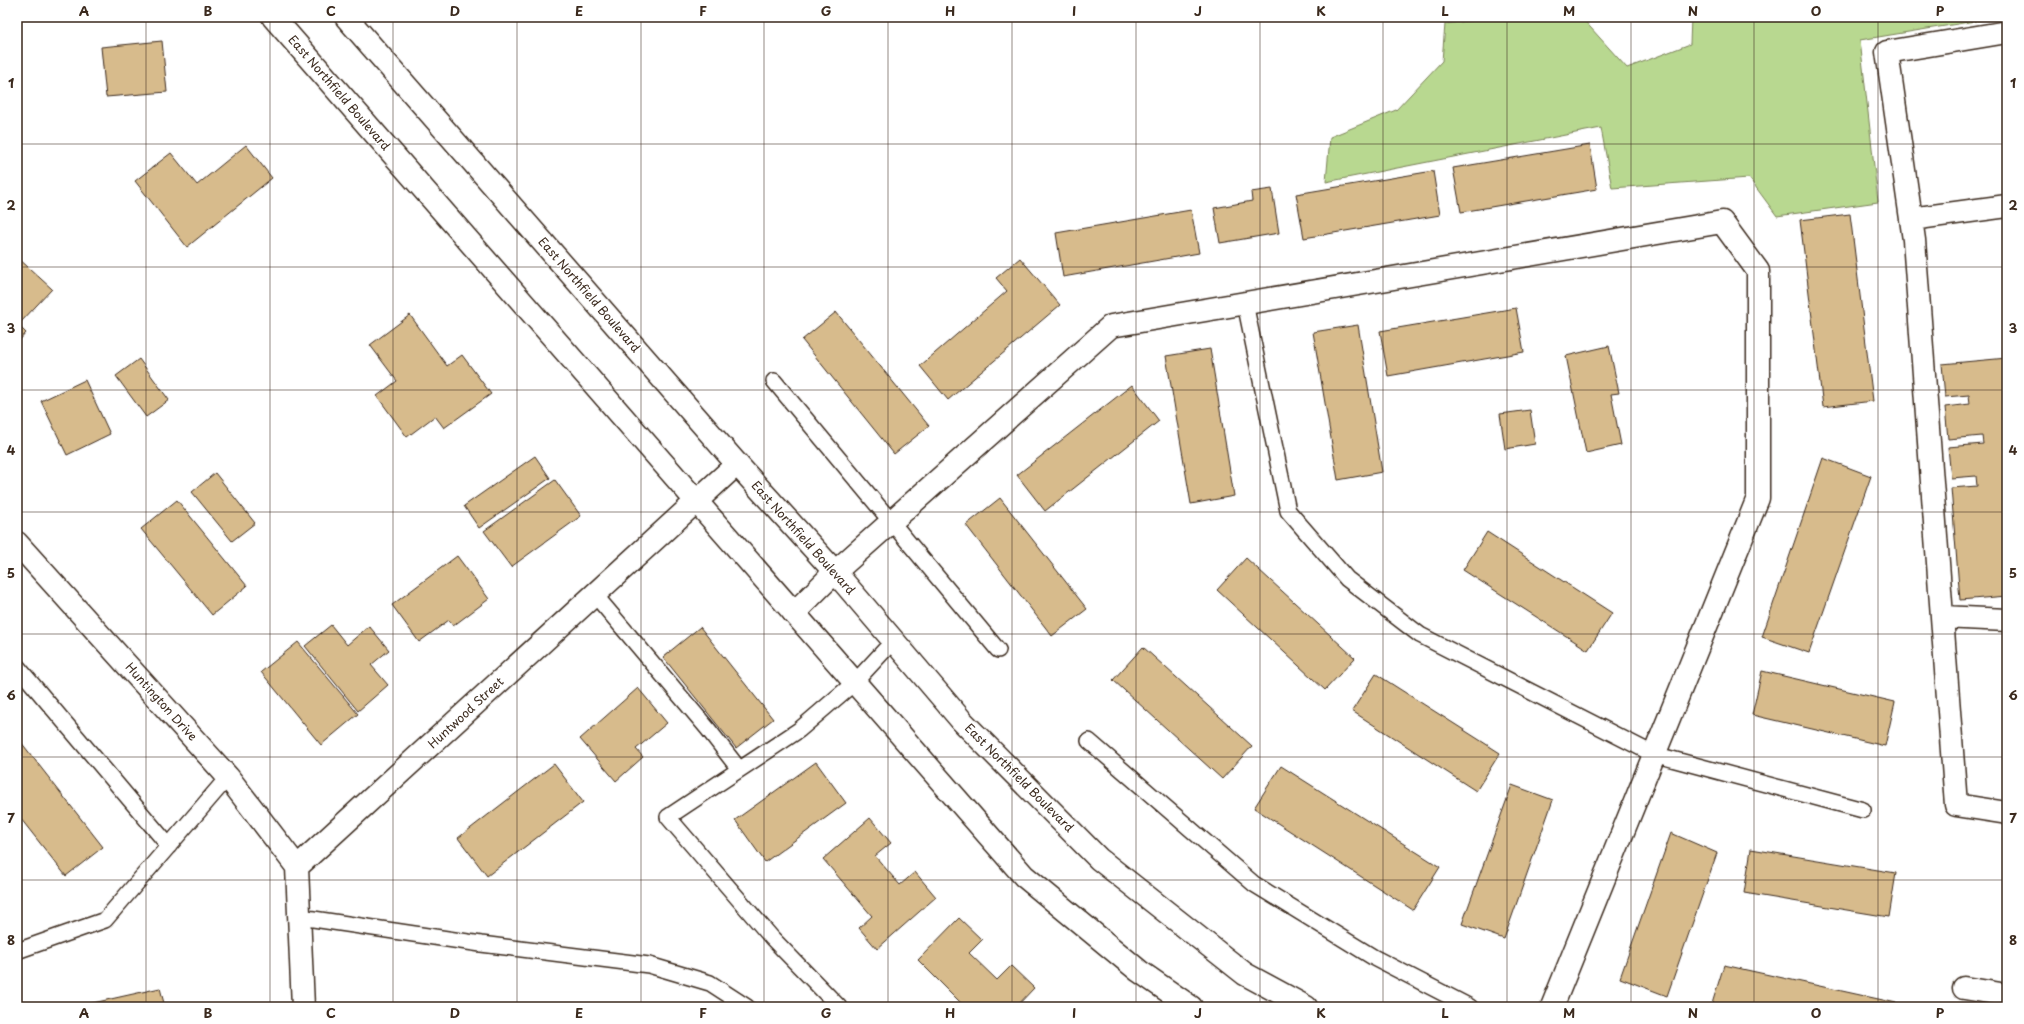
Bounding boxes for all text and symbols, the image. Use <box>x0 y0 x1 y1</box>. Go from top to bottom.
text: A <box>79 1 89 20</box>
text: B <box>204 1 213 20</box>
text: C <box>326 1 336 20</box>
text: D <box>450 1 460 20</box>
text: E <box>575 1 583 20</box>
text: F <box>699 1 707 20</box>
text: G <box>821 1 831 20</box>
text: H <box>945 1 955 20</box>
text: I <box>1072 1 1076 20</box>
text: J <box>1194 1 1202 20</box>
text: K <box>1316 1 1326 20</box>
text: L <box>1441 1 1449 20</box>
text: M <box>1563 1 1575 20</box>
text: N <box>1688 1 1698 20</box>
text: O <box>1811 1 1821 20</box>
text: P <box>1936 1 1945 20</box>
street label: East Northfield Boulevard <box>285 31 395 154</box>
text: 1 <box>8 73 14 92</box>
text: 1 <box>2010 73 2016 92</box>
text: 2 <box>6 195 16 214</box>
text: 2 <box>2008 195 2018 214</box>
street label: East Northfield Boulevard <box>535 233 645 356</box>
text: 3 <box>7 318 16 337</box>
text: 3 <box>2009 318 2018 337</box>
text: 4 <box>7 440 16 459</box>
text: 4 <box>2009 440 2018 459</box>
street label: East Northfield Boulevard <box>748 476 860 599</box>
text: 5 <box>7 563 15 582</box>
text: 5 <box>2009 563 2017 582</box>
street label: Huntington Drive <box>122 658 202 744</box>
street label: Huntwood Street <box>423 672 507 752</box>
text: 6 <box>6 685 16 704</box>
text: 6 <box>2008 685 2018 704</box>
street label: East Northfield Boulevard <box>961 719 1079 836</box>
text: 7 <box>7 808 15 827</box>
text: 7 <box>2009 808 2017 827</box>
text: 8 <box>7 930 15 949</box>
text: 8 <box>2009 930 2017 949</box>
text: A <box>79 1003 89 1022</box>
text: B <box>204 1003 213 1022</box>
text: C <box>326 1003 336 1022</box>
text: D <box>450 1003 460 1022</box>
text: E <box>575 1003 583 1022</box>
text: F <box>699 1003 707 1022</box>
text: G <box>821 1003 831 1022</box>
text: H <box>945 1003 955 1022</box>
text: I <box>1072 1003 1076 1022</box>
text: J <box>1194 1003 1202 1022</box>
text: K <box>1316 1003 1326 1022</box>
text: L <box>1441 1003 1449 1022</box>
text: M <box>1563 1003 1575 1022</box>
text: N <box>1688 1003 1698 1022</box>
text: O <box>1811 1003 1821 1022</box>
text: P <box>1936 1003 1945 1022</box>

